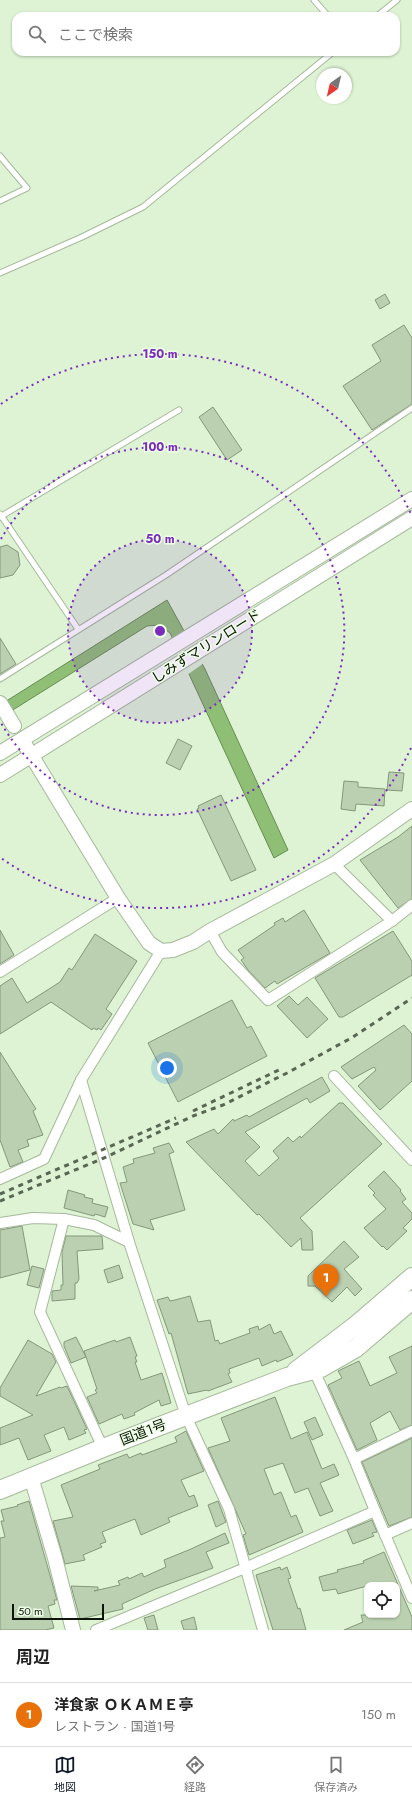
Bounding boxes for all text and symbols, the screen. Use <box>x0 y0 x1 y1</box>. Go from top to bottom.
search box <box>12 12 400 56</box>
icon: search <box>26 23 48 45</box>
text: ここで検索 <box>58 24 133 46</box>
north arrow <box>316 68 352 104</box>
text: 150 m <box>142 345 178 363</box>
text: 100 m <box>142 438 178 456</box>
text: 50 m <box>145 530 175 548</box>
street label: しみずマリンロード <box>147 604 265 688</box>
centre of rings <box>153 624 167 638</box>
your location <box>157 1058 177 1078</box>
pin: 1 <box>313 1264 339 1297</box>
street label: 国道1号 <box>117 1414 169 1450</box>
map controls <box>364 1582 400 1618</box>
button: locate <box>364 1582 400 1618</box>
scale bar <box>12 1602 104 1621</box>
text: 50 m <box>18 1603 43 1619</box>
text: 周辺 <box>16 1645 50 1669</box>
text: 洋食家 ＯＫＡＭＥ亭 <box>54 1694 194 1716</box>
text: 1 <box>26 1705 32 1724</box>
text: 150 m <box>361 1705 396 1724</box>
text: レストラン · 国道1号 <box>54 1717 176 1736</box>
tab: 地図 <box>54 1754 76 1795</box>
tab: 経路 <box>184 1754 206 1795</box>
tab: 保存済み <box>314 1754 358 1795</box>

